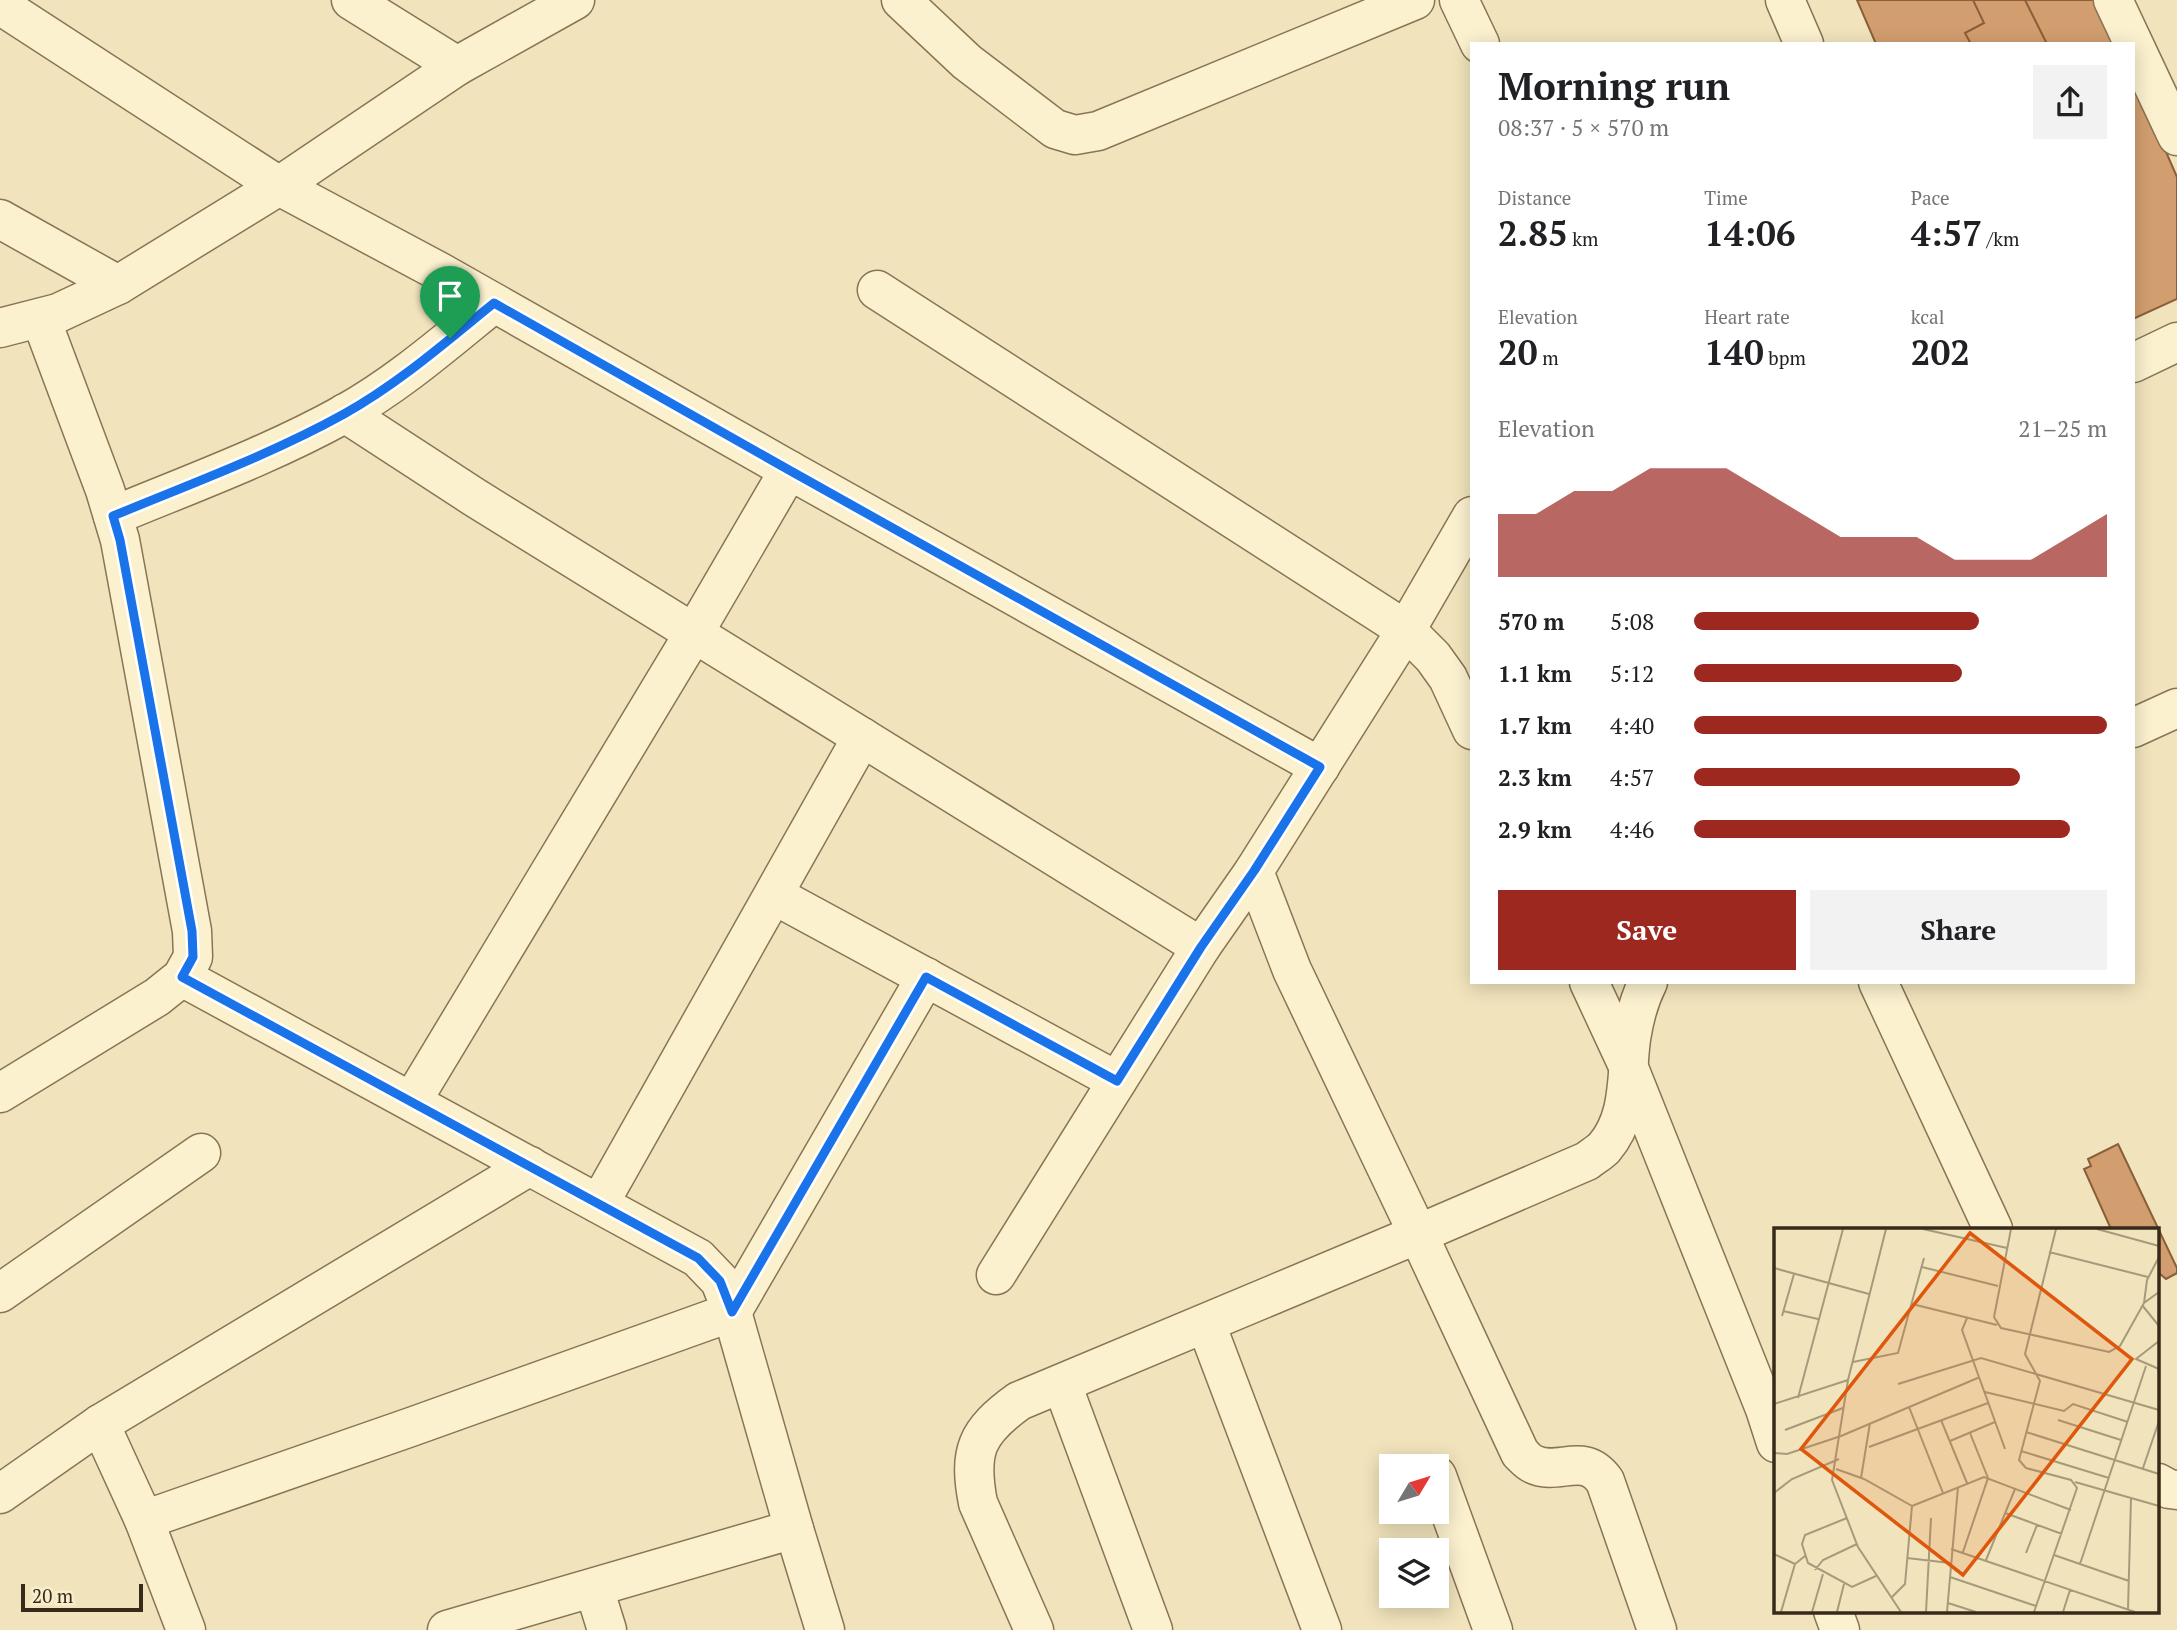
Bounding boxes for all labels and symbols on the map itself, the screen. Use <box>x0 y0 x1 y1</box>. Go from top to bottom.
pin <box>420 266 480 338</box>
inset map <box>1774 1228 2160 1612</box>
north arrow <box>1379 1454 1449 1524</box>
scale bar <box>21 1581 144 1613</box>

